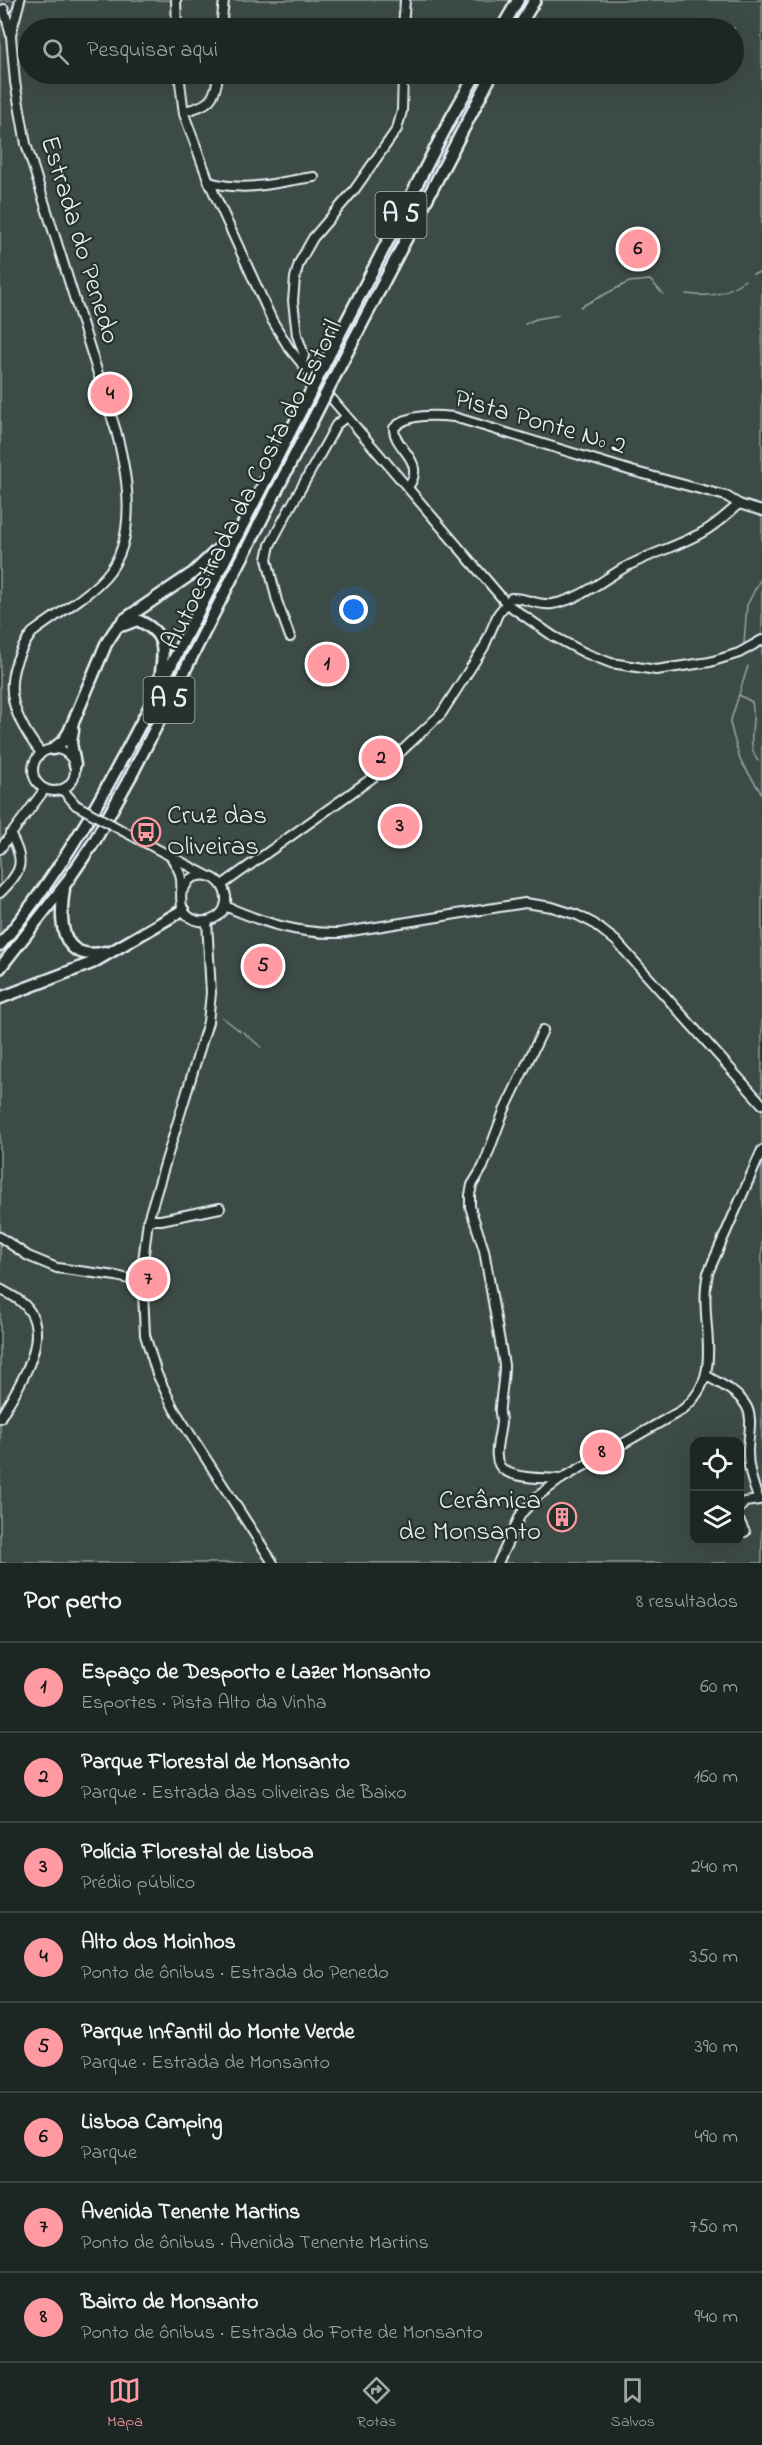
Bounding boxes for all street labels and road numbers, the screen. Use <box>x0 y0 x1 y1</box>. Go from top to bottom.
street label: Estrada do Penedo <box>29 131 129 349</box>
road number: A 5 <box>376 192 426 238</box>
street label: Autoestrada da Costa do Estoril <box>153 313 353 657</box>
street label: Pista Ponte Nº 2 <box>449 380 631 466</box>
road number: A 5 <box>144 677 195 723</box>

